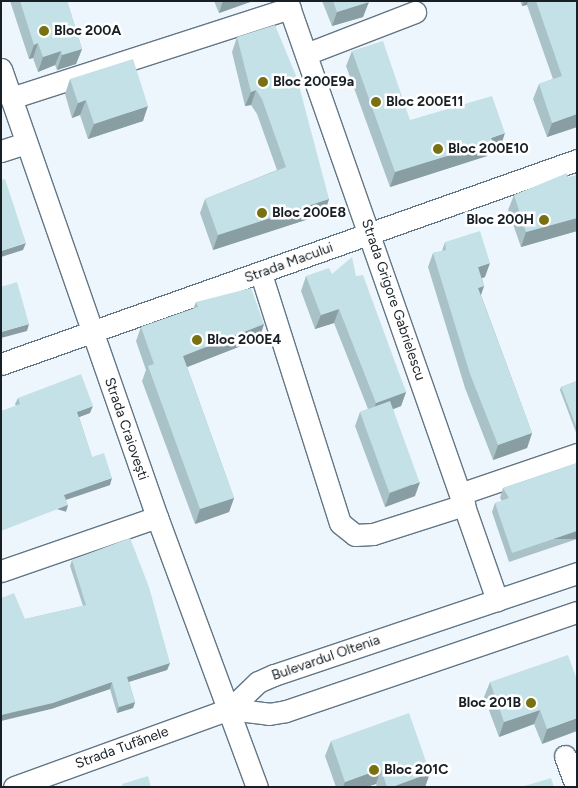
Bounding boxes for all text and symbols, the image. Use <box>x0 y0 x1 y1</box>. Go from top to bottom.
place label: Bloc 200A <box>54 23 121 39</box>
marker: Bloc 200A <box>38 25 50 37</box>
place label: Bloc 200E9a <box>273 74 354 90</box>
marker: Bloc 200E9a <box>257 76 269 88</box>
place label: Bloc 200E11 <box>386 94 463 110</box>
marker: Bloc 200E11 <box>370 96 382 108</box>
place label: Bloc 200E10 <box>448 141 529 157</box>
marker: Bloc 200E10 <box>432 143 444 155</box>
place label: Bloc 200E8 <box>272 205 346 221</box>
marker: Bloc 200E8 <box>256 207 268 219</box>
place label: Bloc 200H <box>466 212 534 228</box>
marker: Bloc 200H <box>538 214 550 226</box>
street label: Strada Grigore Gabrielescu <box>357 217 429 383</box>
street label: Strada Macului <box>242 239 336 287</box>
place label: Bloc 200E4 <box>207 332 281 348</box>
marker: Bloc 200E4 <box>191 334 203 346</box>
street label: Strada Craiovești <box>101 375 151 483</box>
street label: Bulevardul Oltenia <box>270 632 382 684</box>
place label: Bloc 201B <box>458 695 521 711</box>
marker: Bloc 201B <box>525 697 537 709</box>
street label: Strada Tufănele <box>73 723 171 773</box>
place label: Bloc 201C <box>384 762 448 778</box>
marker: Bloc 201C <box>368 764 380 776</box>

